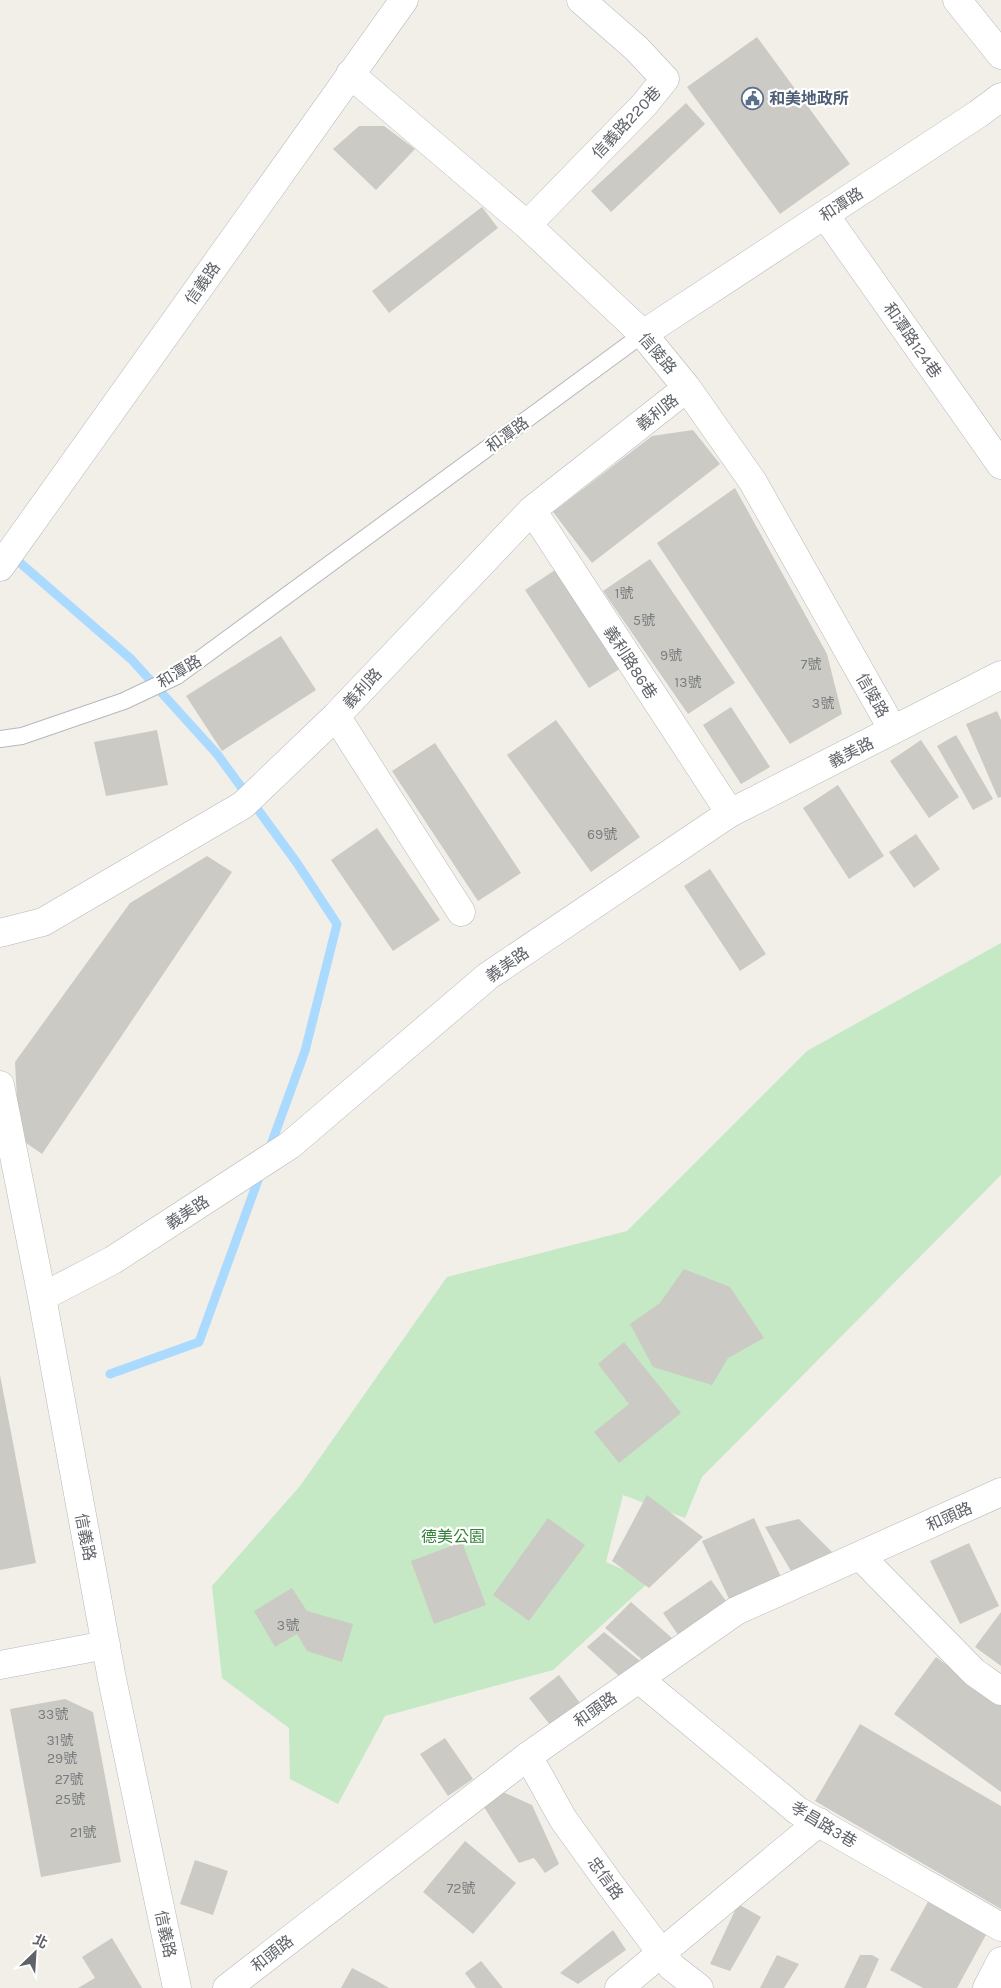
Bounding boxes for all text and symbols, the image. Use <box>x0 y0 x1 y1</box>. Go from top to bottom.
street label: 信義路220巷 <box>588 82 665 162</box>
public building icon: 和美地政所 <box>741 86 765 110</box>
place label: 和美地政所 <box>769 89 849 108</box>
street label: 和潭路 <box>816 183 867 225</box>
street label: 信義路 <box>181 258 224 308</box>
street label: 和潭路124巷 <box>880 299 945 382</box>
street label: 信陵路 <box>635 329 681 378</box>
street label: 義利路 <box>633 390 682 435</box>
street label: 和潭路 <box>482 413 532 456</box>
house number: 1號 <box>615 585 633 602</box>
house number: 5號 <box>633 612 655 629</box>
street label: 義利路86巷 <box>600 622 661 702</box>
house number: 9號 <box>660 647 682 664</box>
street label: 和潭路 <box>154 651 205 692</box>
house number: 7號 <box>801 656 821 673</box>
street label: 義利路 <box>339 664 386 712</box>
street label: 信陵路 <box>852 670 893 721</box>
house number: 13號 <box>675 674 701 691</box>
house number: 3號 <box>812 695 834 712</box>
street label: 義美路 <box>826 733 877 772</box>
house number: 69號 <box>587 826 617 843</box>
street label: 義美路 <box>482 943 532 986</box>
street label: 義美路 <box>162 1191 213 1233</box>
street label: 和頭路 <box>923 1498 975 1535</box>
street label: 信義路 <box>72 1512 99 1562</box>
park label: 德美公園 <box>421 1527 485 1546</box>
house number: 3號 <box>277 1617 299 1634</box>
street label: 和頭路 <box>570 1688 620 1731</box>
house number: 33號 <box>38 1706 68 1723</box>
house number: 31號 <box>47 1732 73 1749</box>
house number: 29號 <box>47 1750 77 1767</box>
house number: 27號 <box>55 1771 83 1788</box>
house number: 25號 <box>55 1791 85 1808</box>
street label: 孝昌路3巷 <box>787 1797 860 1851</box>
house number: 21號 <box>70 1824 96 1841</box>
street label: 忠信路 <box>584 1853 627 1903</box>
house number: 72號 <box>447 1880 475 1897</box>
street label: 信義路 <box>151 1909 180 1960</box>
north arrow <box>10 1928 60 1978</box>
text: 北 <box>30 1931 50 1952</box>
street label: 和頭路 <box>248 1931 297 1976</box>

